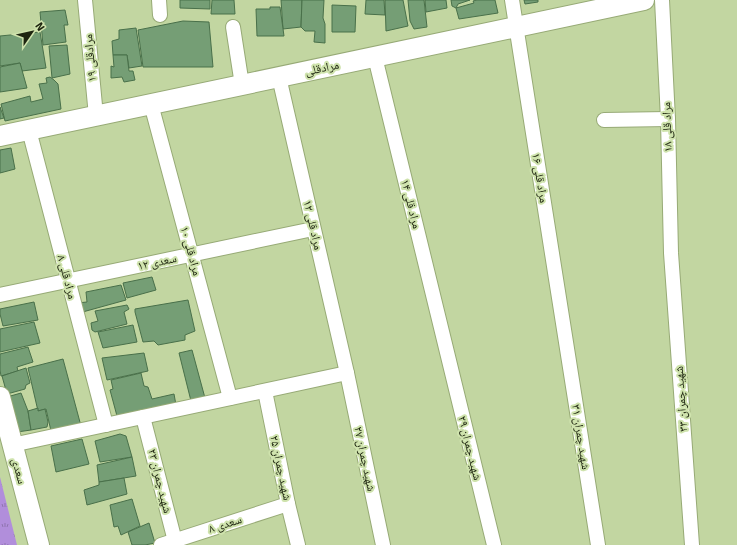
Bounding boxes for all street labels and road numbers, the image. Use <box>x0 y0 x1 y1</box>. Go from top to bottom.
street label: مرادقلی ۱۹ <box>81 33 100 82</box>
street label: مرادقلی <box>304 58 340 79</box>
street label: مراد قلی ۱۸ <box>659 102 676 152</box>
street label: مراد قلی ۱۶ <box>528 152 551 204</box>
street label: مراد قلی ۱۴ <box>397 178 424 230</box>
street label: مراد قلی ۱۲ <box>300 199 325 251</box>
street label: مراد قلی ۱۰ <box>177 225 204 277</box>
street label: سعدی ۱۲ <box>136 251 178 274</box>
street label: مراد قلی ۸ <box>53 253 80 301</box>
street label: شهید چمران ۳۳ <box>672 365 691 432</box>
street label: شهید چمران ۳۱ <box>568 403 593 471</box>
street label: شهید چمران ۲۹ <box>454 414 485 482</box>
street label: شهید چمران ۲۷ <box>350 425 379 493</box>
street label: شهید چمران ۲۵ <box>266 434 295 502</box>
street label: شهید چمران ۲۳ <box>144 447 175 515</box>
street label: سعدی <box>8 457 29 486</box>
street label: سعدی ۸ <box>207 512 244 537</box>

